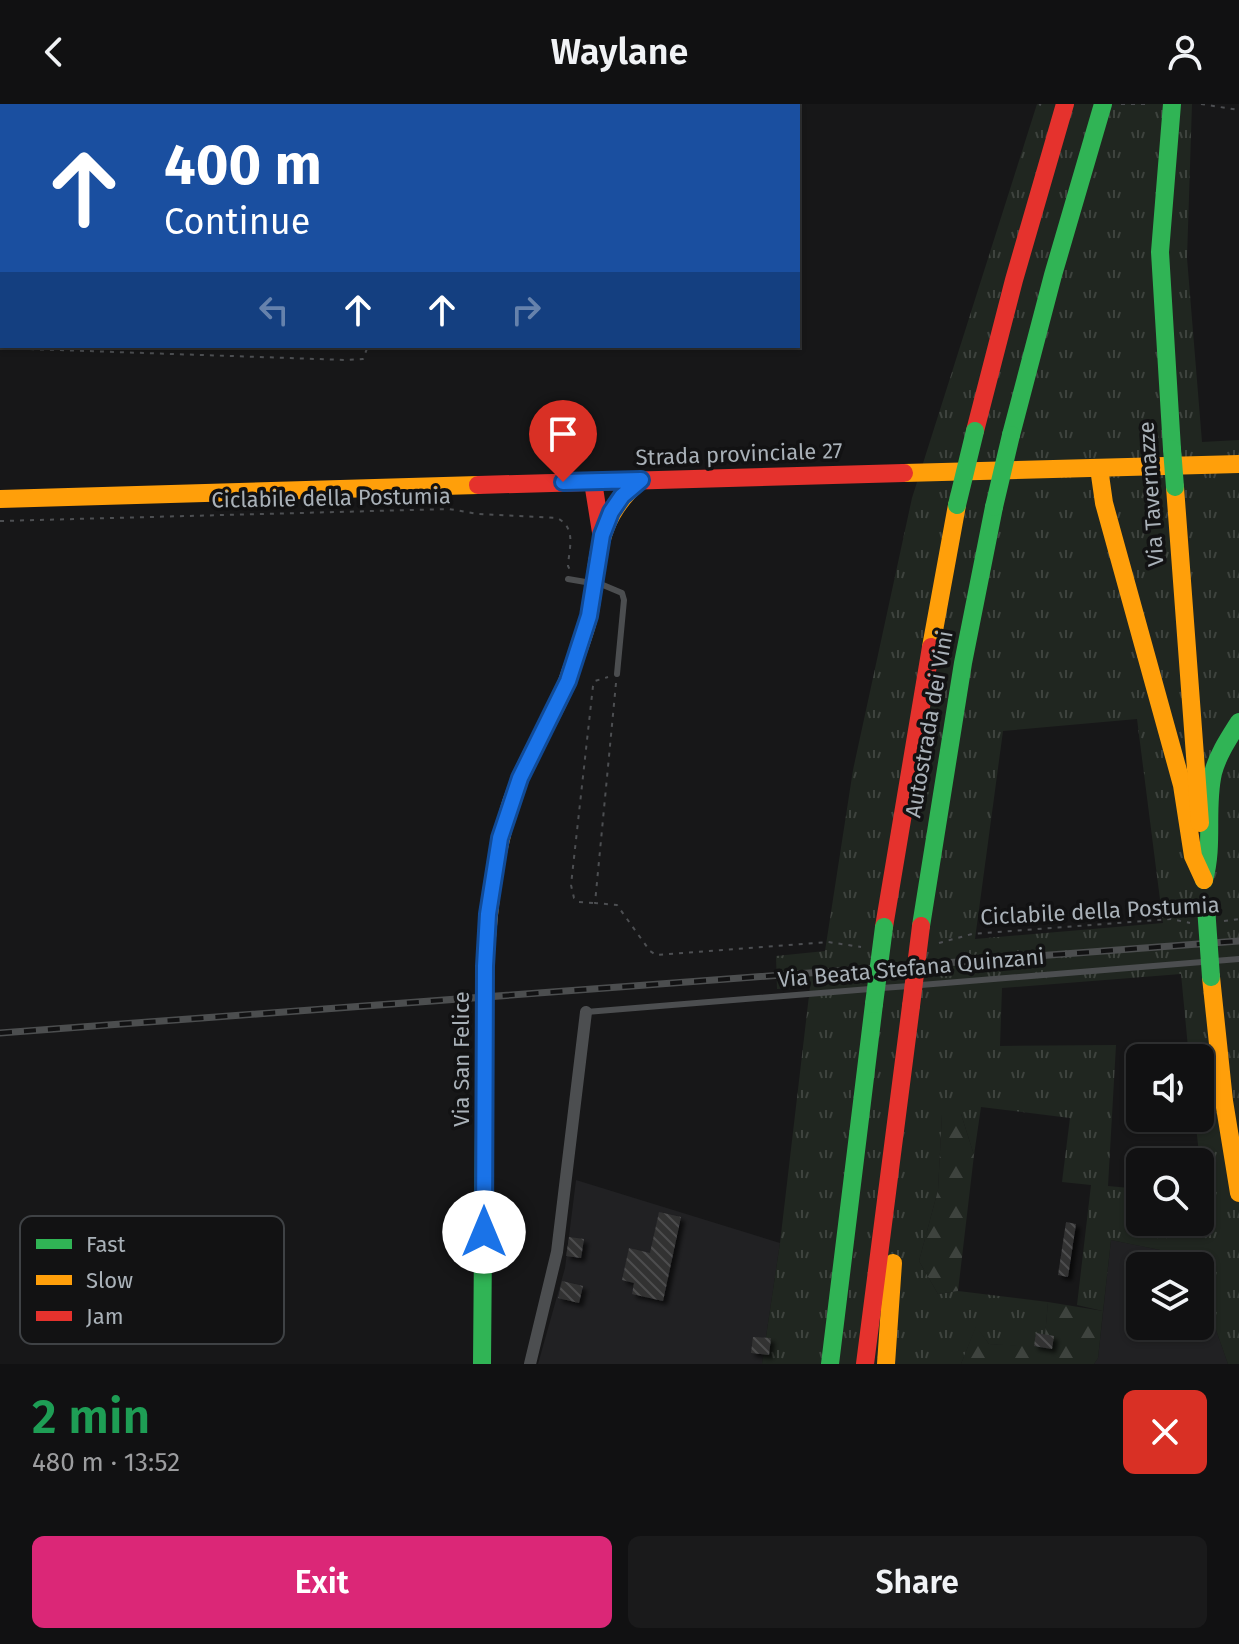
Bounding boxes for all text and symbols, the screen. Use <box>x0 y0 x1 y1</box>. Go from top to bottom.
icon: back <box>32 30 76 74</box>
text: Waylane <box>551 30 688 74</box>
icon: person <box>1163 30 1207 74</box>
text: 400 m <box>164 132 322 199</box>
icon: ahead <box>32 136 136 240</box>
text: Continue <box>164 200 310 244</box>
icon: left <box>252 288 296 332</box>
icon: ahead <box>336 288 380 332</box>
icon: ahead <box>420 288 464 332</box>
icon: right <box>504 288 548 332</box>
pin <box>529 400 597 482</box>
icon: arrive <box>541 412 585 456</box>
street label: Via Tavernazze <box>1132 421 1170 567</box>
street label: Strada provinciale 27 <box>635 437 843 471</box>
street label: Ciclabile della Postumia <box>211 482 451 514</box>
street label: Autostrada dei Vini <box>899 628 959 820</box>
street label: Ciclabile della Postumia <box>980 891 1220 931</box>
street label: Via Beata Stefana Quinzani <box>777 943 1045 993</box>
street label: Via San Felice <box>448 991 475 1127</box>
map controls <box>1126 1044 1214 1340</box>
button: sound <box>1126 1044 1214 1132</box>
button: search <box>1126 1148 1214 1236</box>
position arrow <box>442 1190 526 1274</box>
legend <box>20 1216 284 1344</box>
text: Fast <box>86 1231 126 1258</box>
button: layers <box>1126 1252 1214 1340</box>
text: Slow <box>86 1267 133 1294</box>
text: Jam <box>86 1303 124 1330</box>
text: 2 min <box>32 1388 150 1446</box>
button: close <box>1123 1390 1207 1474</box>
text: 480 m · 13:52 <box>32 1447 180 1478</box>
button: Exit <box>32 1536 612 1628</box>
button: Share <box>628 1536 1207 1628</box>

